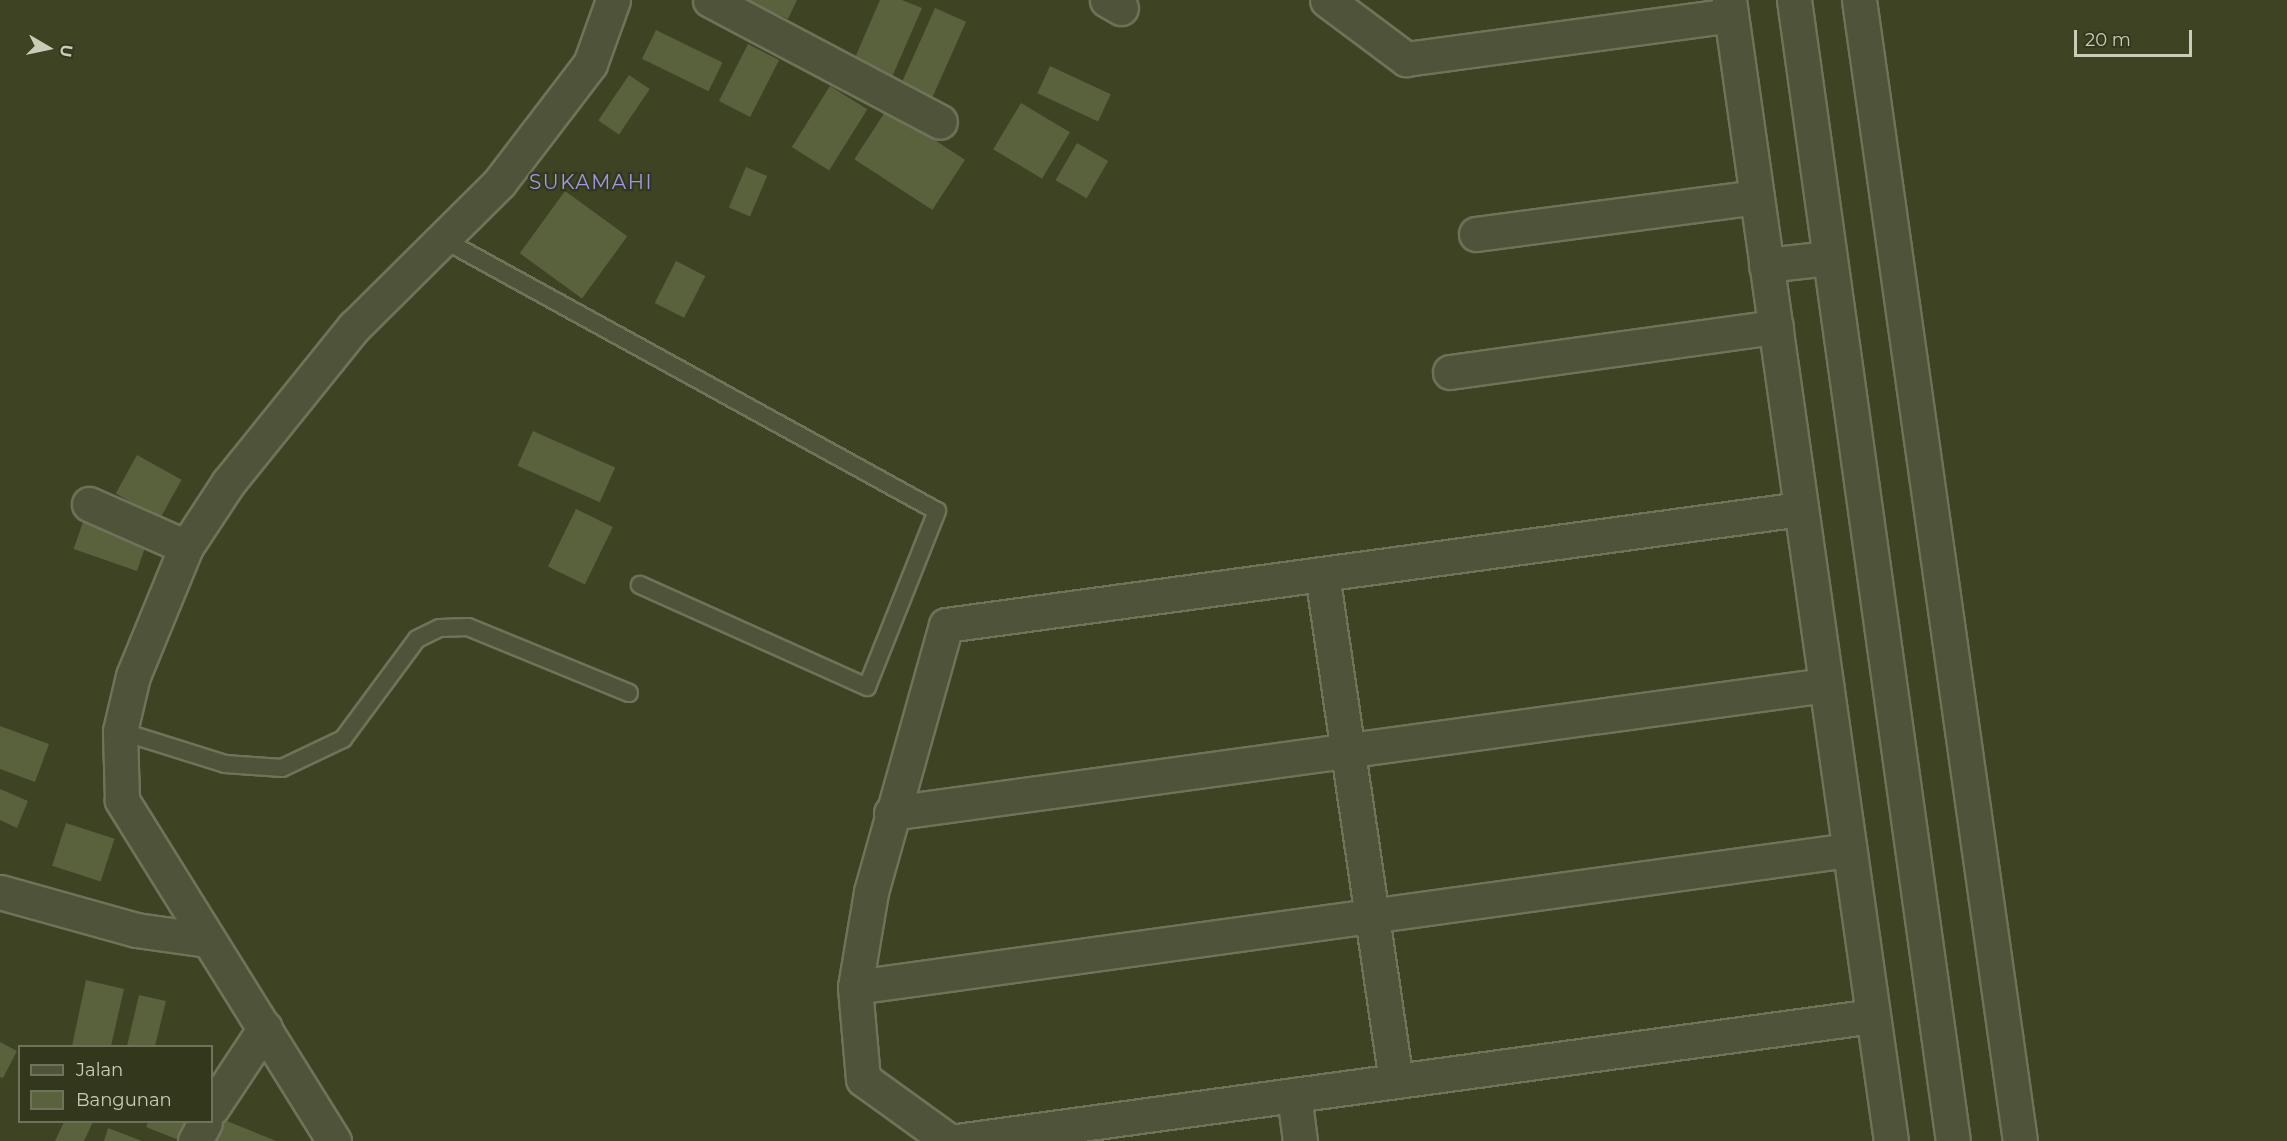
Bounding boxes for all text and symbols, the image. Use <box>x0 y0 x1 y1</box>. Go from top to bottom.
north arrow <box>18 18 78 78</box>
scale bar <box>2077 18 2196 56</box>
text: 20 m <box>2085 29 2131 51</box>
text: U <box>56 43 77 59</box>
district label: SUKAMAHI <box>529 170 653 194</box>
legend <box>18 1045 213 1123</box>
text: Jalan <box>76 1059 123 1081</box>
text: Bangunan <box>76 1089 172 1111</box>

